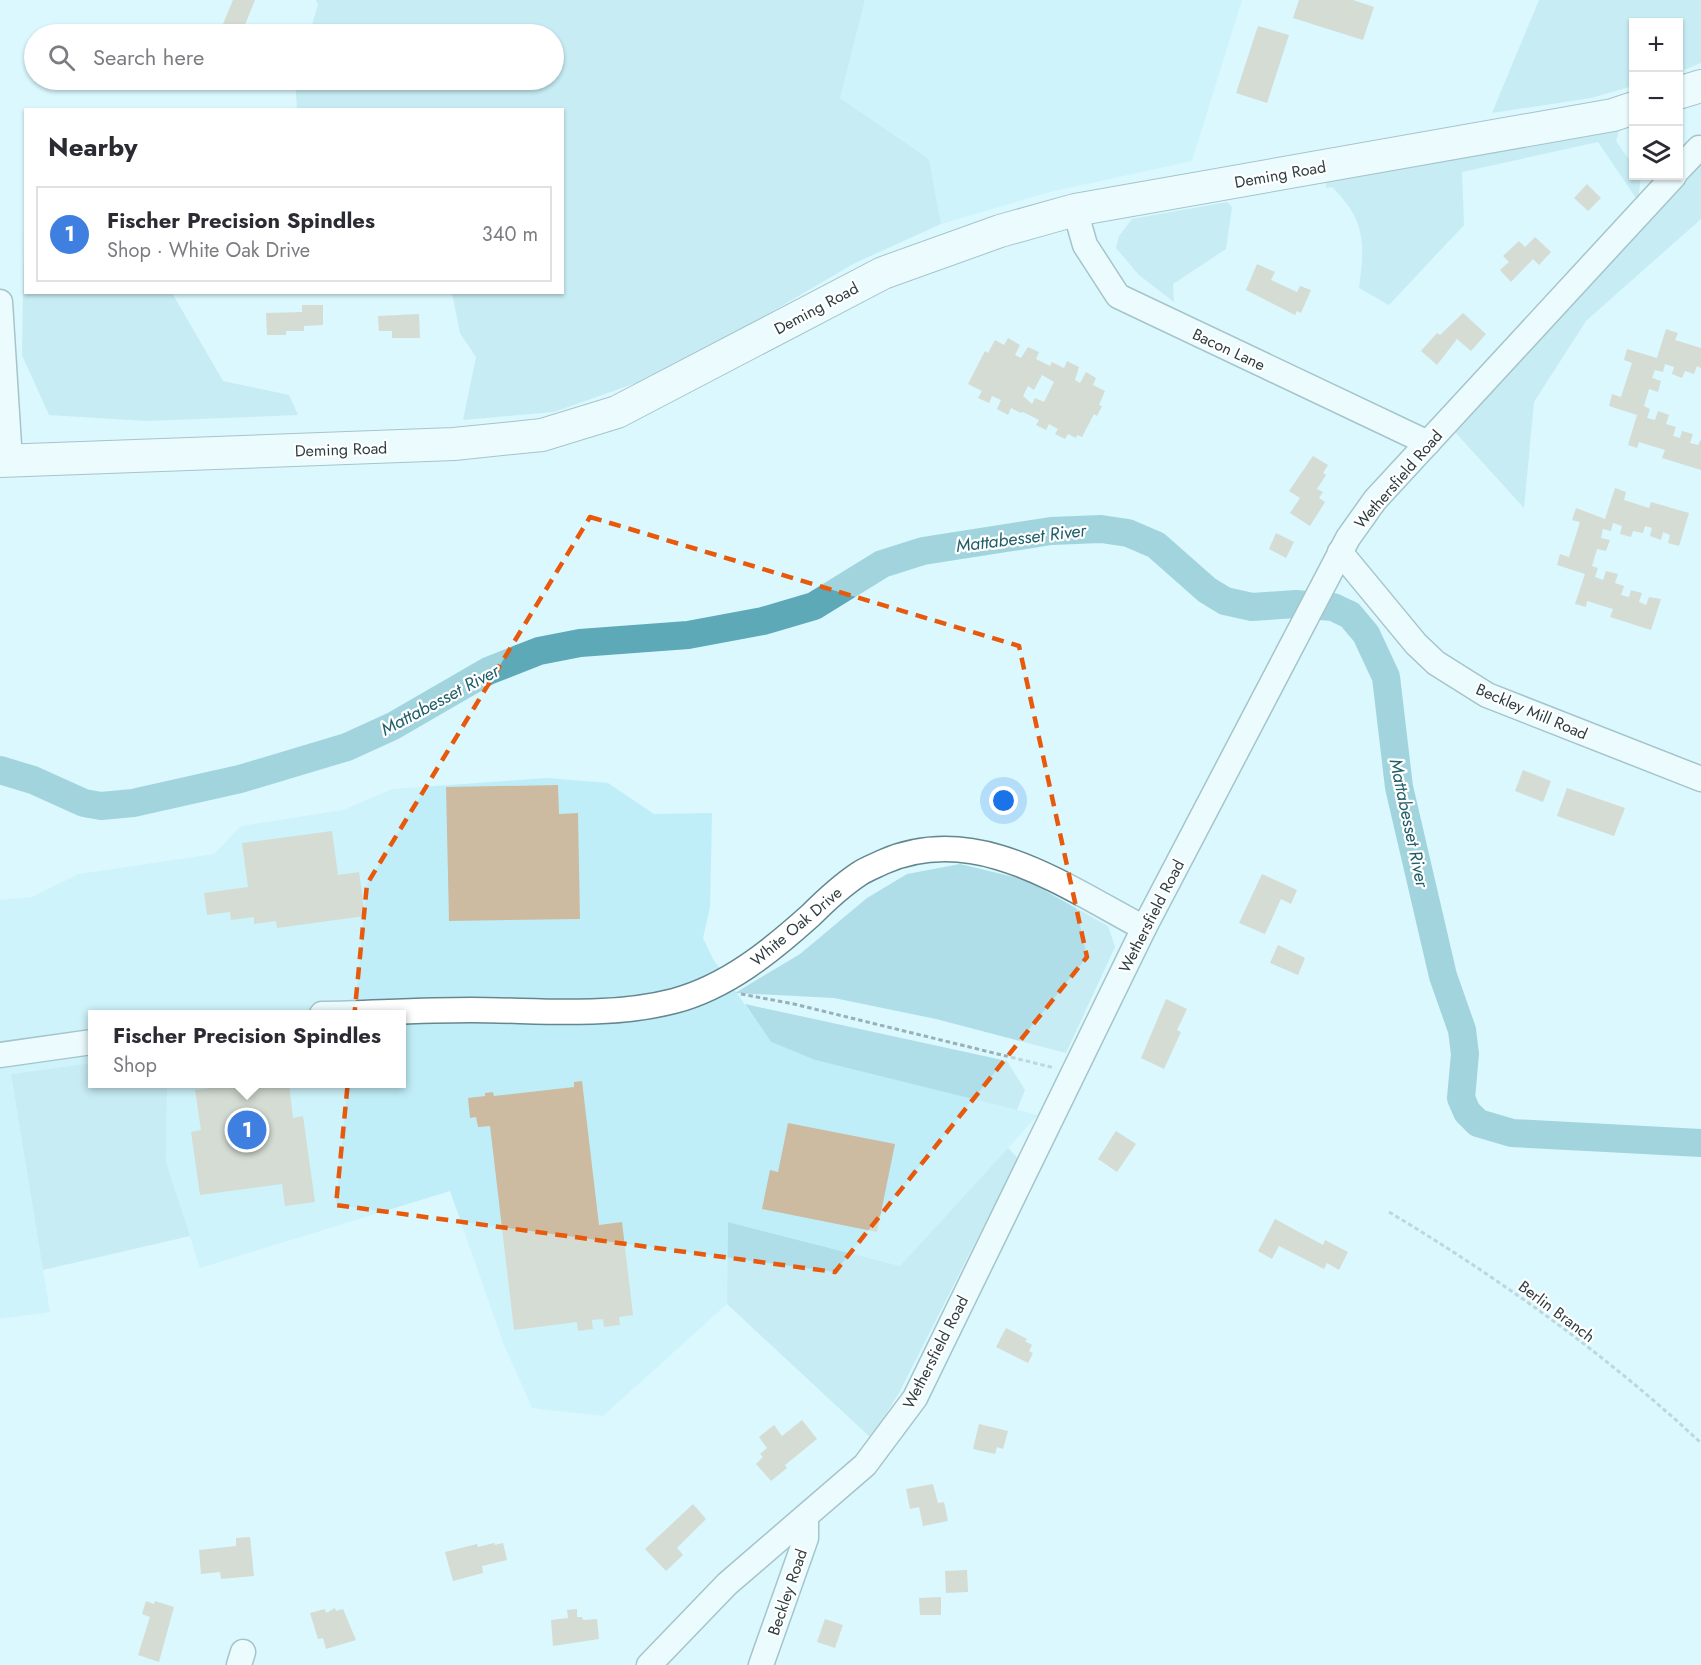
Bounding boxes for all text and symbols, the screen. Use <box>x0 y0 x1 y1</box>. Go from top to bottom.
map controls <box>1629 18 1683 180</box>
button: + <box>1629 18 1683 72</box>
search box <box>24 24 564 90</box>
icon: search <box>45 41 78 74</box>
text: Search here <box>93 41 204 73</box>
button: − <box>1629 72 1683 126</box>
button: layers <box>1629 126 1683 180</box>
text: Nearby <box>48 128 137 166</box>
street label: Deming Road <box>1232 155 1328 194</box>
text: Fischer Precision Spindles <box>107 204 375 236</box>
text: 1 <box>64 220 75 249</box>
text: 340 m <box>482 220 538 249</box>
text: Shop · White Oak Drive <box>107 236 310 265</box>
street label: Deming Road <box>770 277 863 340</box>
street label: Bacon Lane <box>1189 323 1269 376</box>
street label: Wethersfield Road <box>1349 425 1448 534</box>
street label: Deming Road <box>294 436 388 463</box>
water label: Mattabesset River <box>954 517 1088 559</box>
water label: Mattabesset River <box>376 657 505 742</box>
street label: Beckley Mill Road <box>1472 678 1591 745</box>
water label: Mattabesset River <box>1383 756 1436 891</box>
your location <box>989 786 1018 815</box>
street label: Wethersfield Road <box>1113 856 1190 977</box>
street label: White Oak Drive <box>746 881 847 972</box>
popup <box>88 1010 406 1088</box>
text: Fischer Precision Spindles <box>113 1019 381 1051</box>
text: Shop <box>113 1051 157 1080</box>
pin: 1 <box>228 1108 266 1152</box>
street label: Berlin Branch <box>1514 1275 1600 1348</box>
street label: Wethersfield Road <box>897 1292 974 1413</box>
street label: Beckley Road <box>762 1546 813 1638</box>

